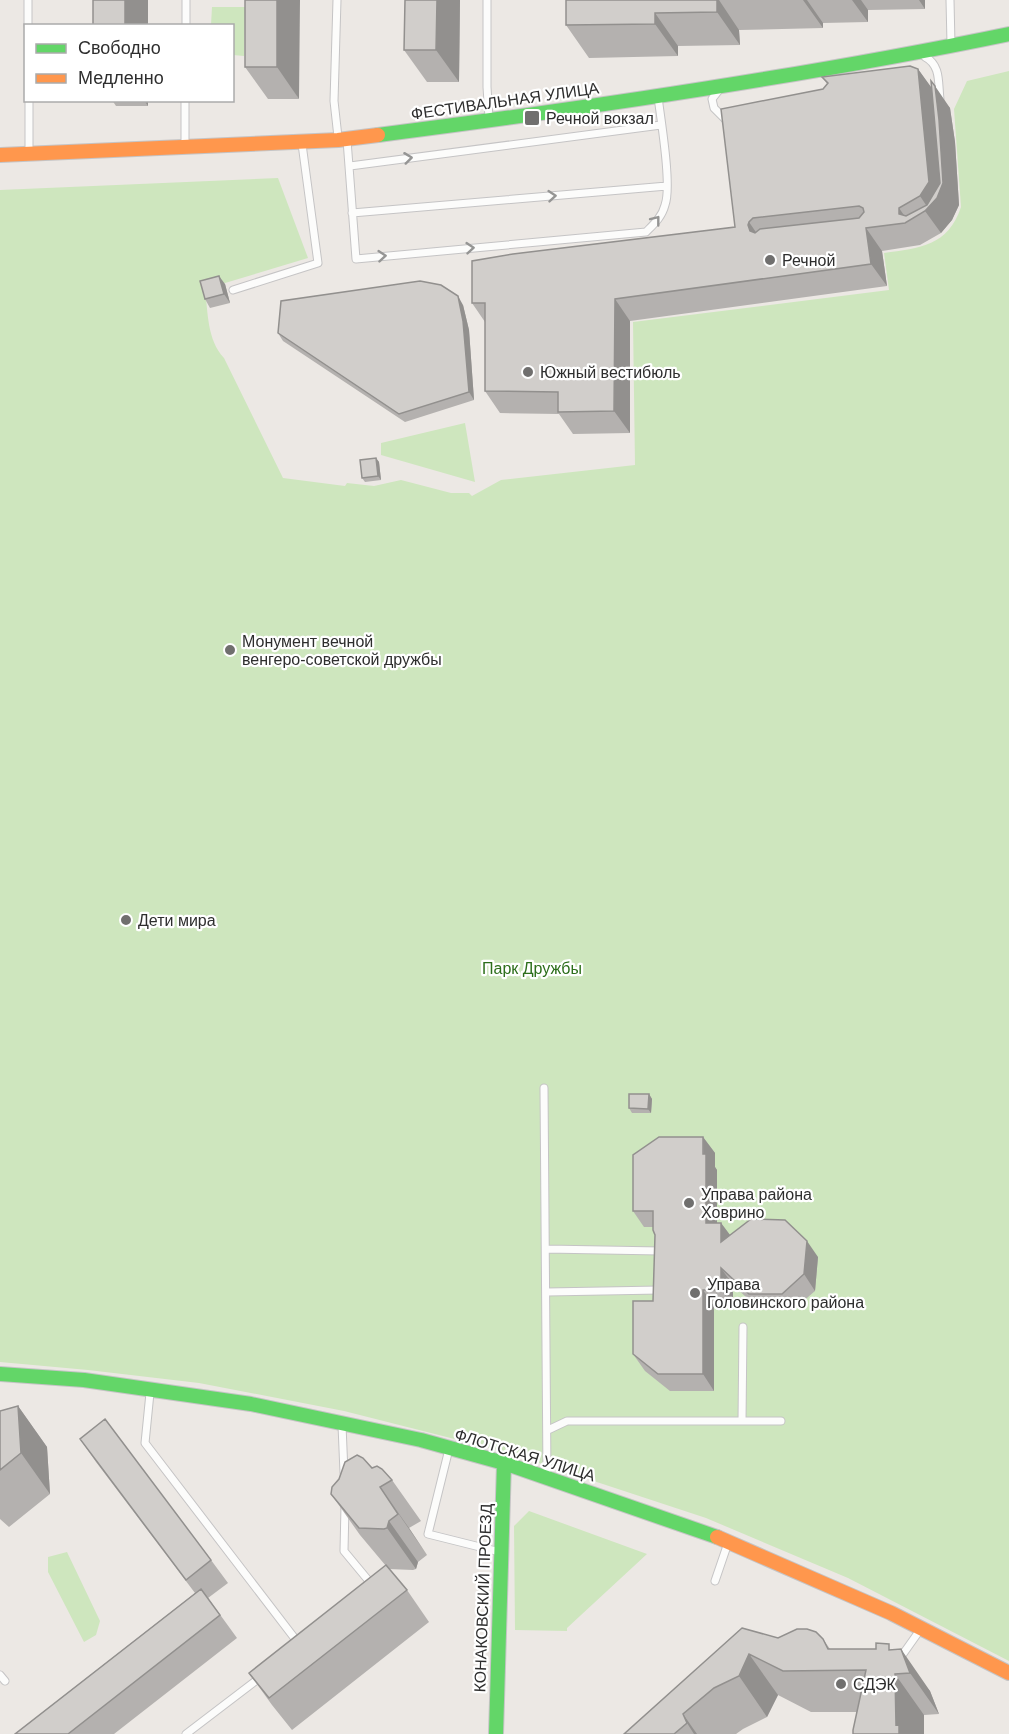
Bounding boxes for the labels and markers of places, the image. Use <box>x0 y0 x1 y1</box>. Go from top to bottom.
marker: Речной вокзал <box>523 109 541 127</box>
place label: Речной вокзал <box>546 110 654 127</box>
place label: Речной <box>782 252 835 269</box>
marker: Речной <box>763 253 777 267</box>
place label: Южный вестибюль <box>540 364 681 381</box>
marker: Южный вестибюль <box>521 365 535 379</box>
place label: Монумент вечной венгеро-советской дружбы <box>242 633 442 668</box>
marker: Монумент вечной венгеро-советской дружбы <box>223 643 237 657</box>
place label: Дети мира <box>138 912 216 929</box>
marker: Дети мира <box>119 913 133 927</box>
place label: Управа района Ховрино <box>701 1186 812 1221</box>
marker: Управа района Ховрино <box>682 1196 696 1210</box>
place label: Управа Головинского района <box>707 1276 864 1311</box>
marker: Управа Головинского района <box>688 1286 702 1300</box>
place label: СДЭК <box>853 1676 897 1693</box>
marker: СДЭК <box>834 1677 848 1691</box>

